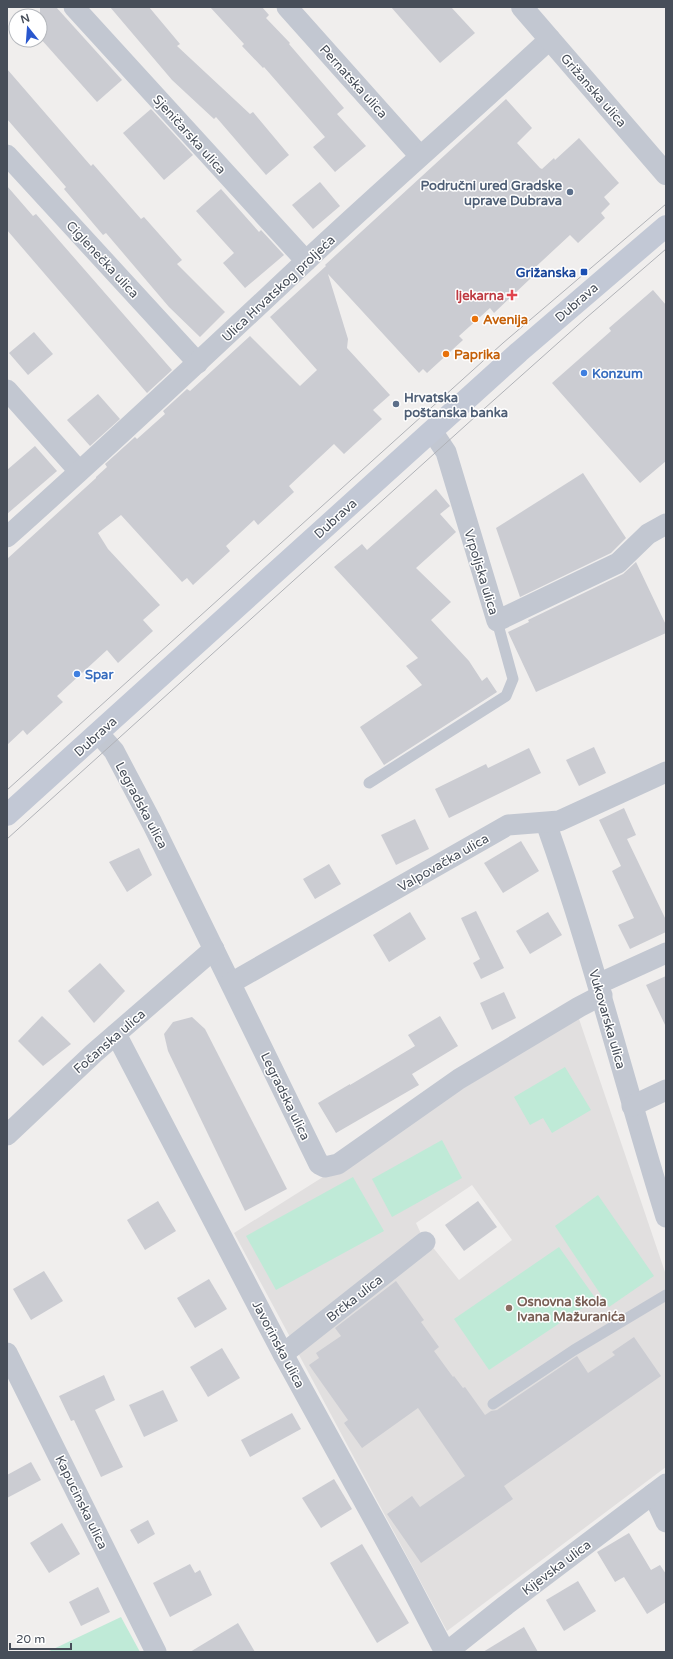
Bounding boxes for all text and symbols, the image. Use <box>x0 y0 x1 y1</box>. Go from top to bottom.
north arrow <box>8 8 48 48</box>
text: N <box>19 11 31 26</box>
street label: Pernatska ulica <box>316 42 390 122</box>
street label: Grižanska ulica <box>557 51 630 131</box>
street label: Sjeničarska ulica <box>149 92 229 178</box>
place label: Područni ured Gradske uprave Dubrava <box>420 178 563 209</box>
marker: Područni ured Gradske uprave Dubrava <box>565 187 575 197</box>
street label: Ciglenečka ulica <box>62 218 142 302</box>
street label: Ulica Hrvatskog proljeća <box>219 232 339 345</box>
place label: Grižanska <box>516 265 576 281</box>
marker: Grižanska <box>579 267 589 277</box>
street label: Dubrava <box>552 280 602 326</box>
place label: ljekarna <box>456 288 504 304</box>
marker: ljekarna <box>507 290 517 300</box>
place label: Avenija <box>483 312 528 328</box>
marker: Avenija <box>470 314 480 324</box>
place label: Paprika <box>454 347 500 363</box>
marker: Paprika <box>441 349 451 359</box>
place label: Konzum <box>592 366 643 382</box>
marker: Konzum <box>579 368 589 378</box>
place label: Hrvatska poštanska banka <box>404 390 508 421</box>
marker: Hrvatska poštanska banka <box>391 399 401 409</box>
street label: Dubrava <box>311 495 360 542</box>
street label: Vrpoljska ulica <box>460 528 502 617</box>
place label: Spar <box>85 667 114 683</box>
marker: Spar <box>72 669 82 679</box>
street label: Dubrava <box>71 713 120 760</box>
street label: Legradska ulica <box>112 759 171 852</box>
street label: Valpovačka ulica <box>395 830 492 895</box>
street label: Vukovarska ulica <box>585 968 629 1071</box>
street label: Fočanska ulica <box>70 1006 149 1077</box>
street label: Legradska ulica <box>257 1050 313 1143</box>
street label: Brčka ulica <box>323 1272 386 1326</box>
place label: Osnovna škola Ivana Mažuranića <box>517 1294 625 1325</box>
street label: Javorinska ulica <box>248 1298 308 1391</box>
marker: Osnovna škola Ivana Mažuranića <box>504 1303 514 1313</box>
street label: Kapucinska ulica <box>51 1453 111 1552</box>
street label: Kijevska ulica <box>519 1537 594 1599</box>
scale bar <box>10 1625 71 1651</box>
text: 20 m <box>16 1632 45 1646</box>

